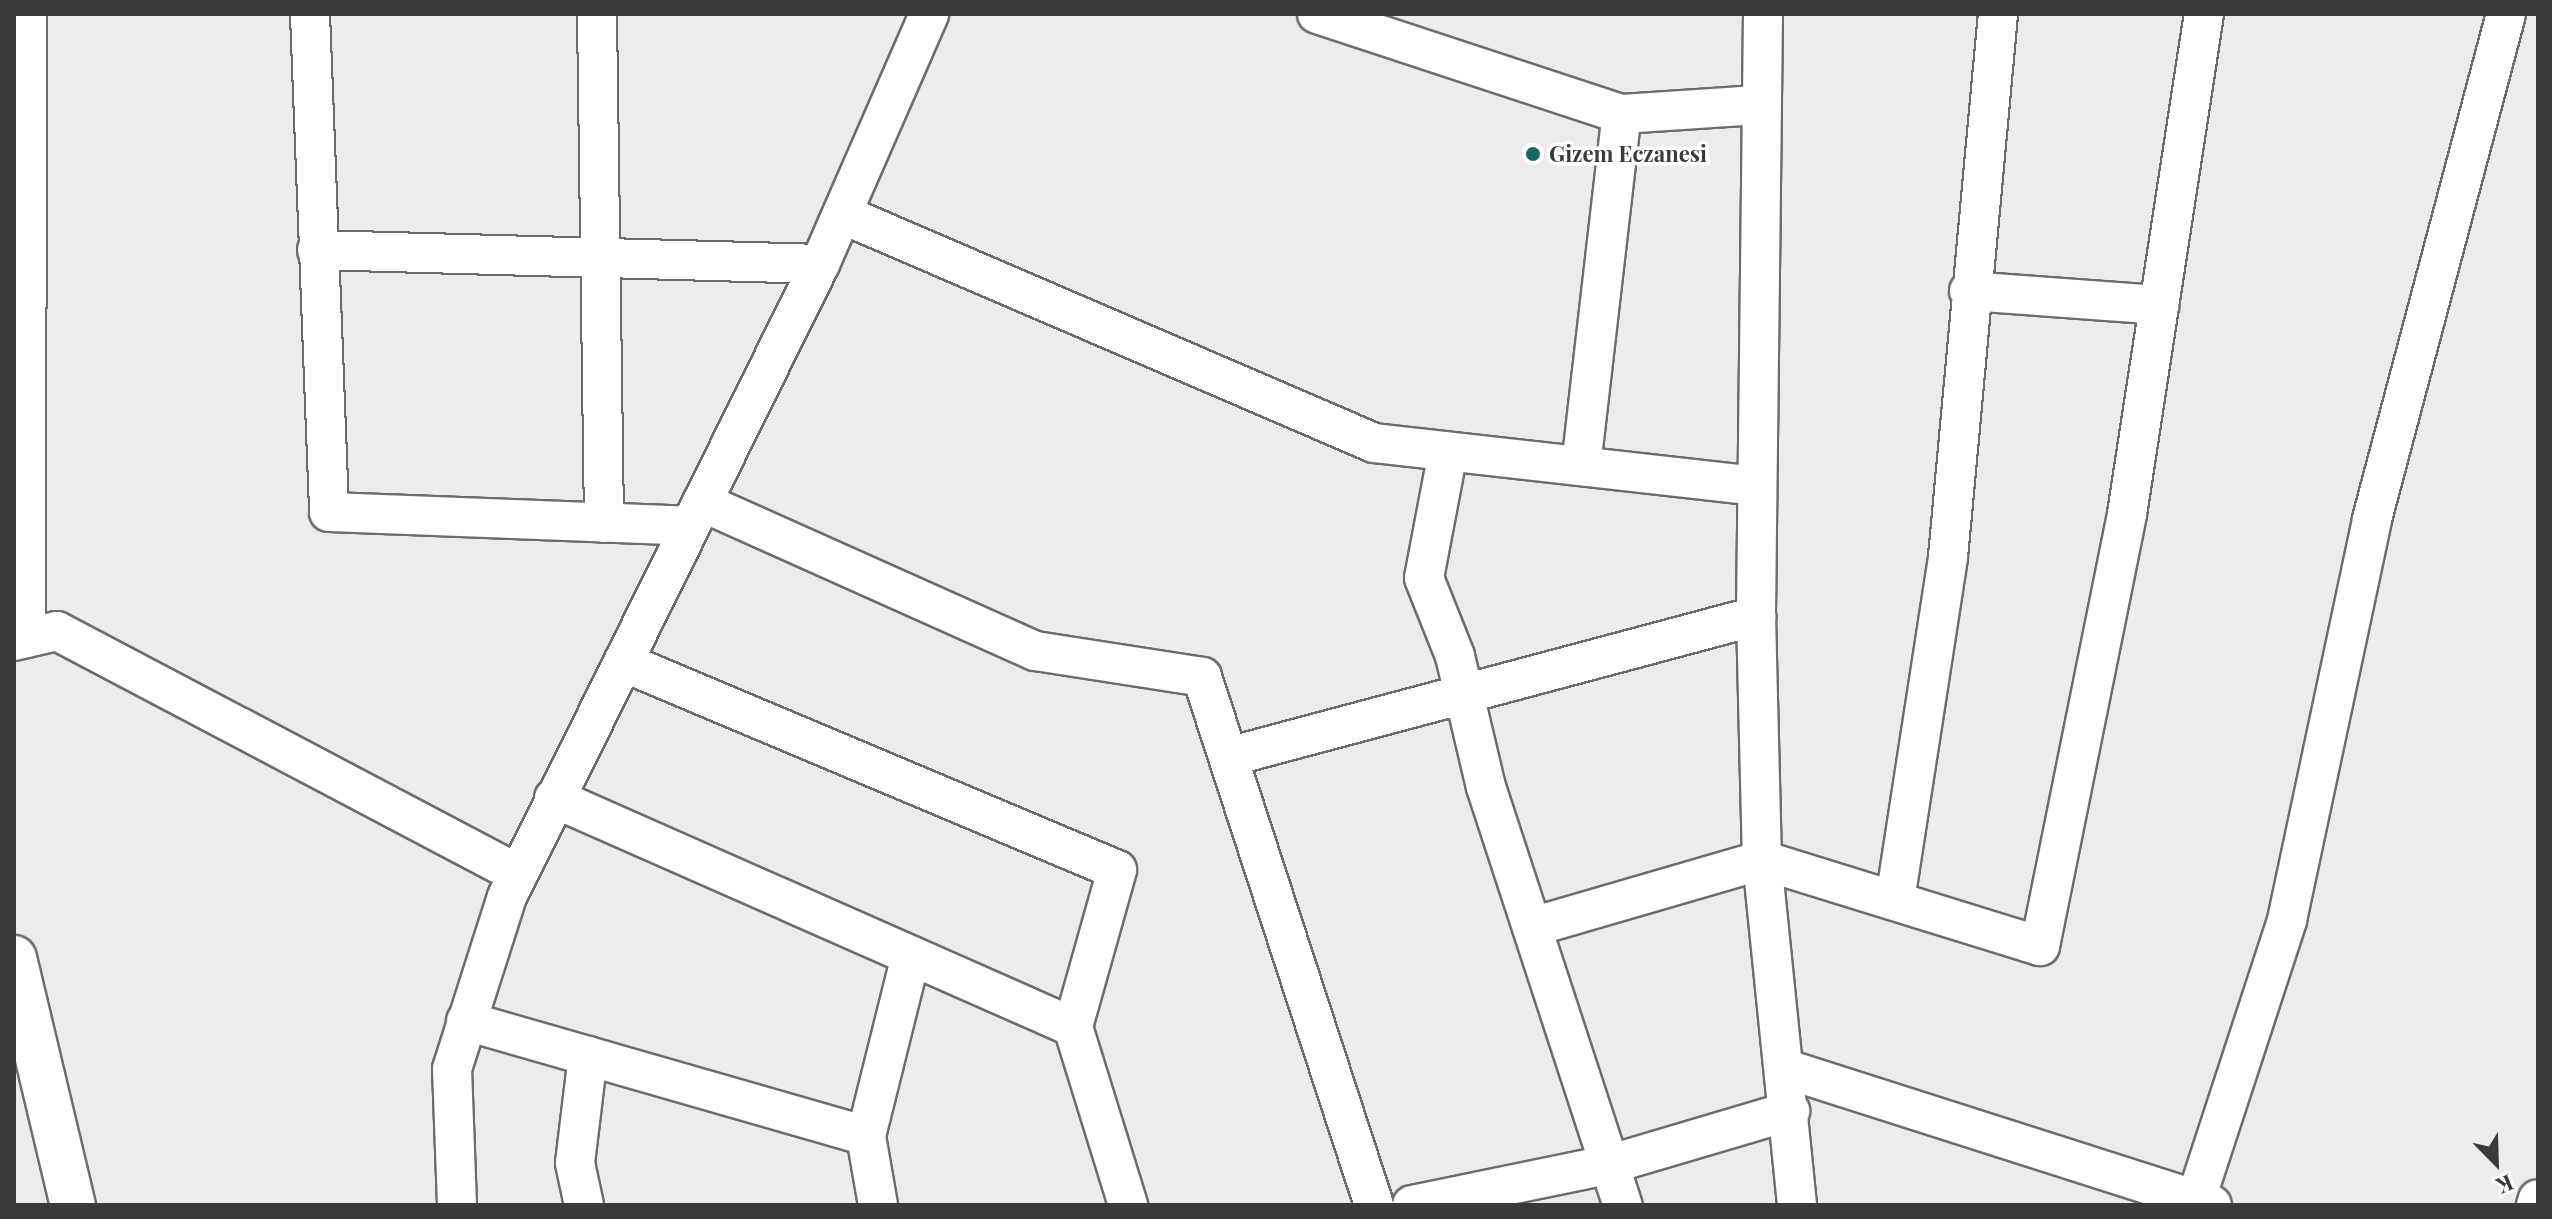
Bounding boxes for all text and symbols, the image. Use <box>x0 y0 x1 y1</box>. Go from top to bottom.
place label: Gizem Eczanesi <box>1549 141 1707 167</box>
marker: Gizem Eczanesi <box>1524 145 1542 163</box>
north arrow <box>2456 1123 2536 1203</box>
text: K <box>2492 1168 2518 1202</box>

